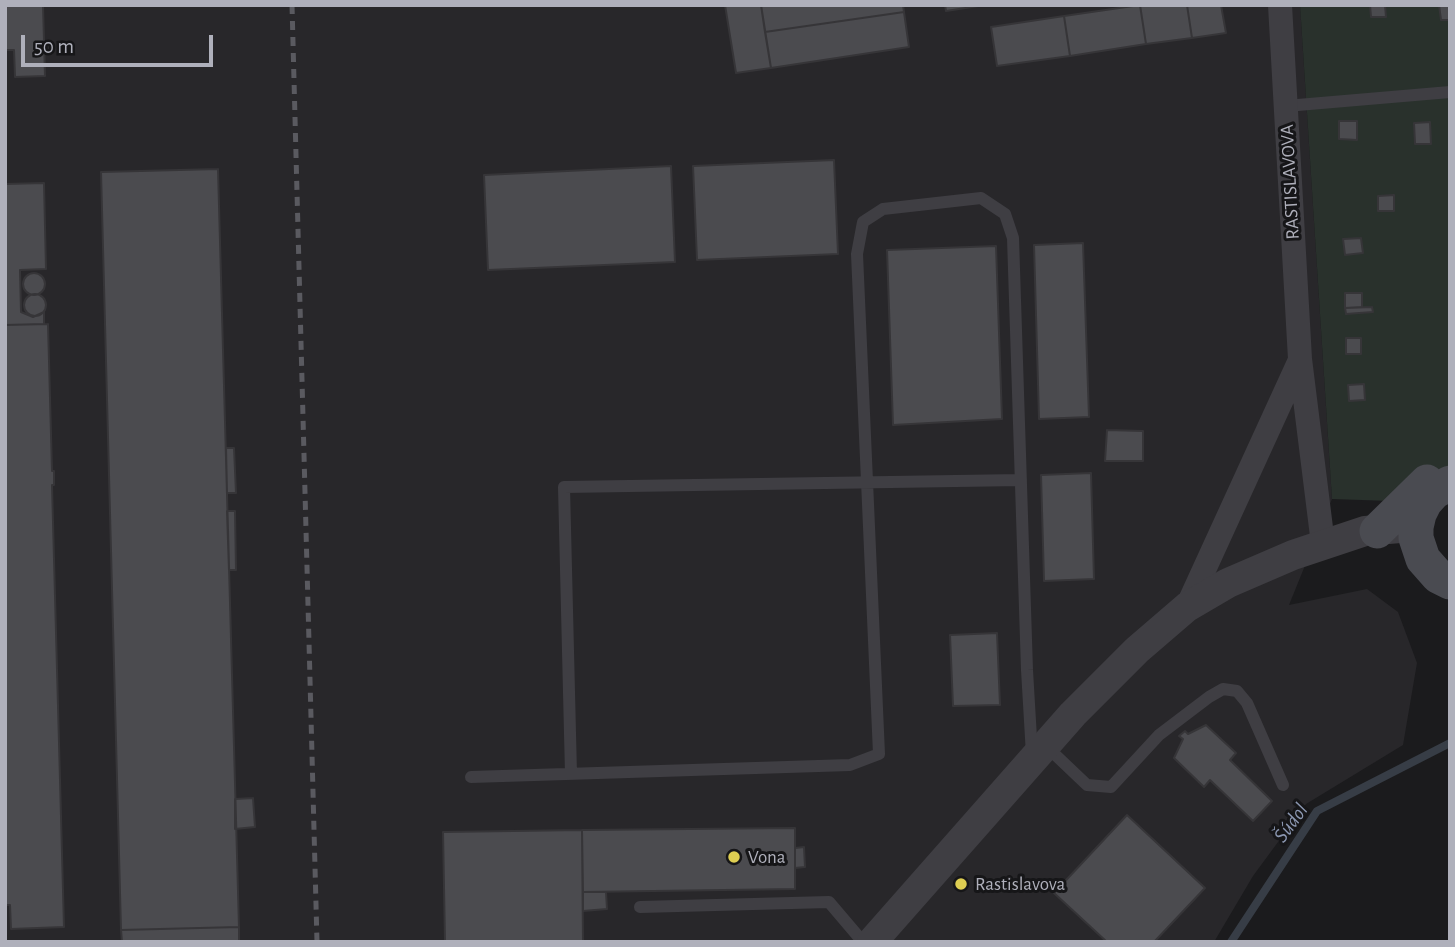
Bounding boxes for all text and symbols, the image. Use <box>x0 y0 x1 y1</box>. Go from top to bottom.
scale bar <box>24 21 217 65</box>
text: 50 m <box>34 36 74 57</box>
street label: RASTISLAVOVA <box>1276 124 1304 240</box>
water label: Šúdol <box>1268 798 1314 848</box>
place label: Vona <box>748 846 786 868</box>
marker: Vona <box>726 849 742 865</box>
place label: Rastislavova <box>975 873 1065 895</box>
marker: Rastislavova <box>953 876 969 892</box>

